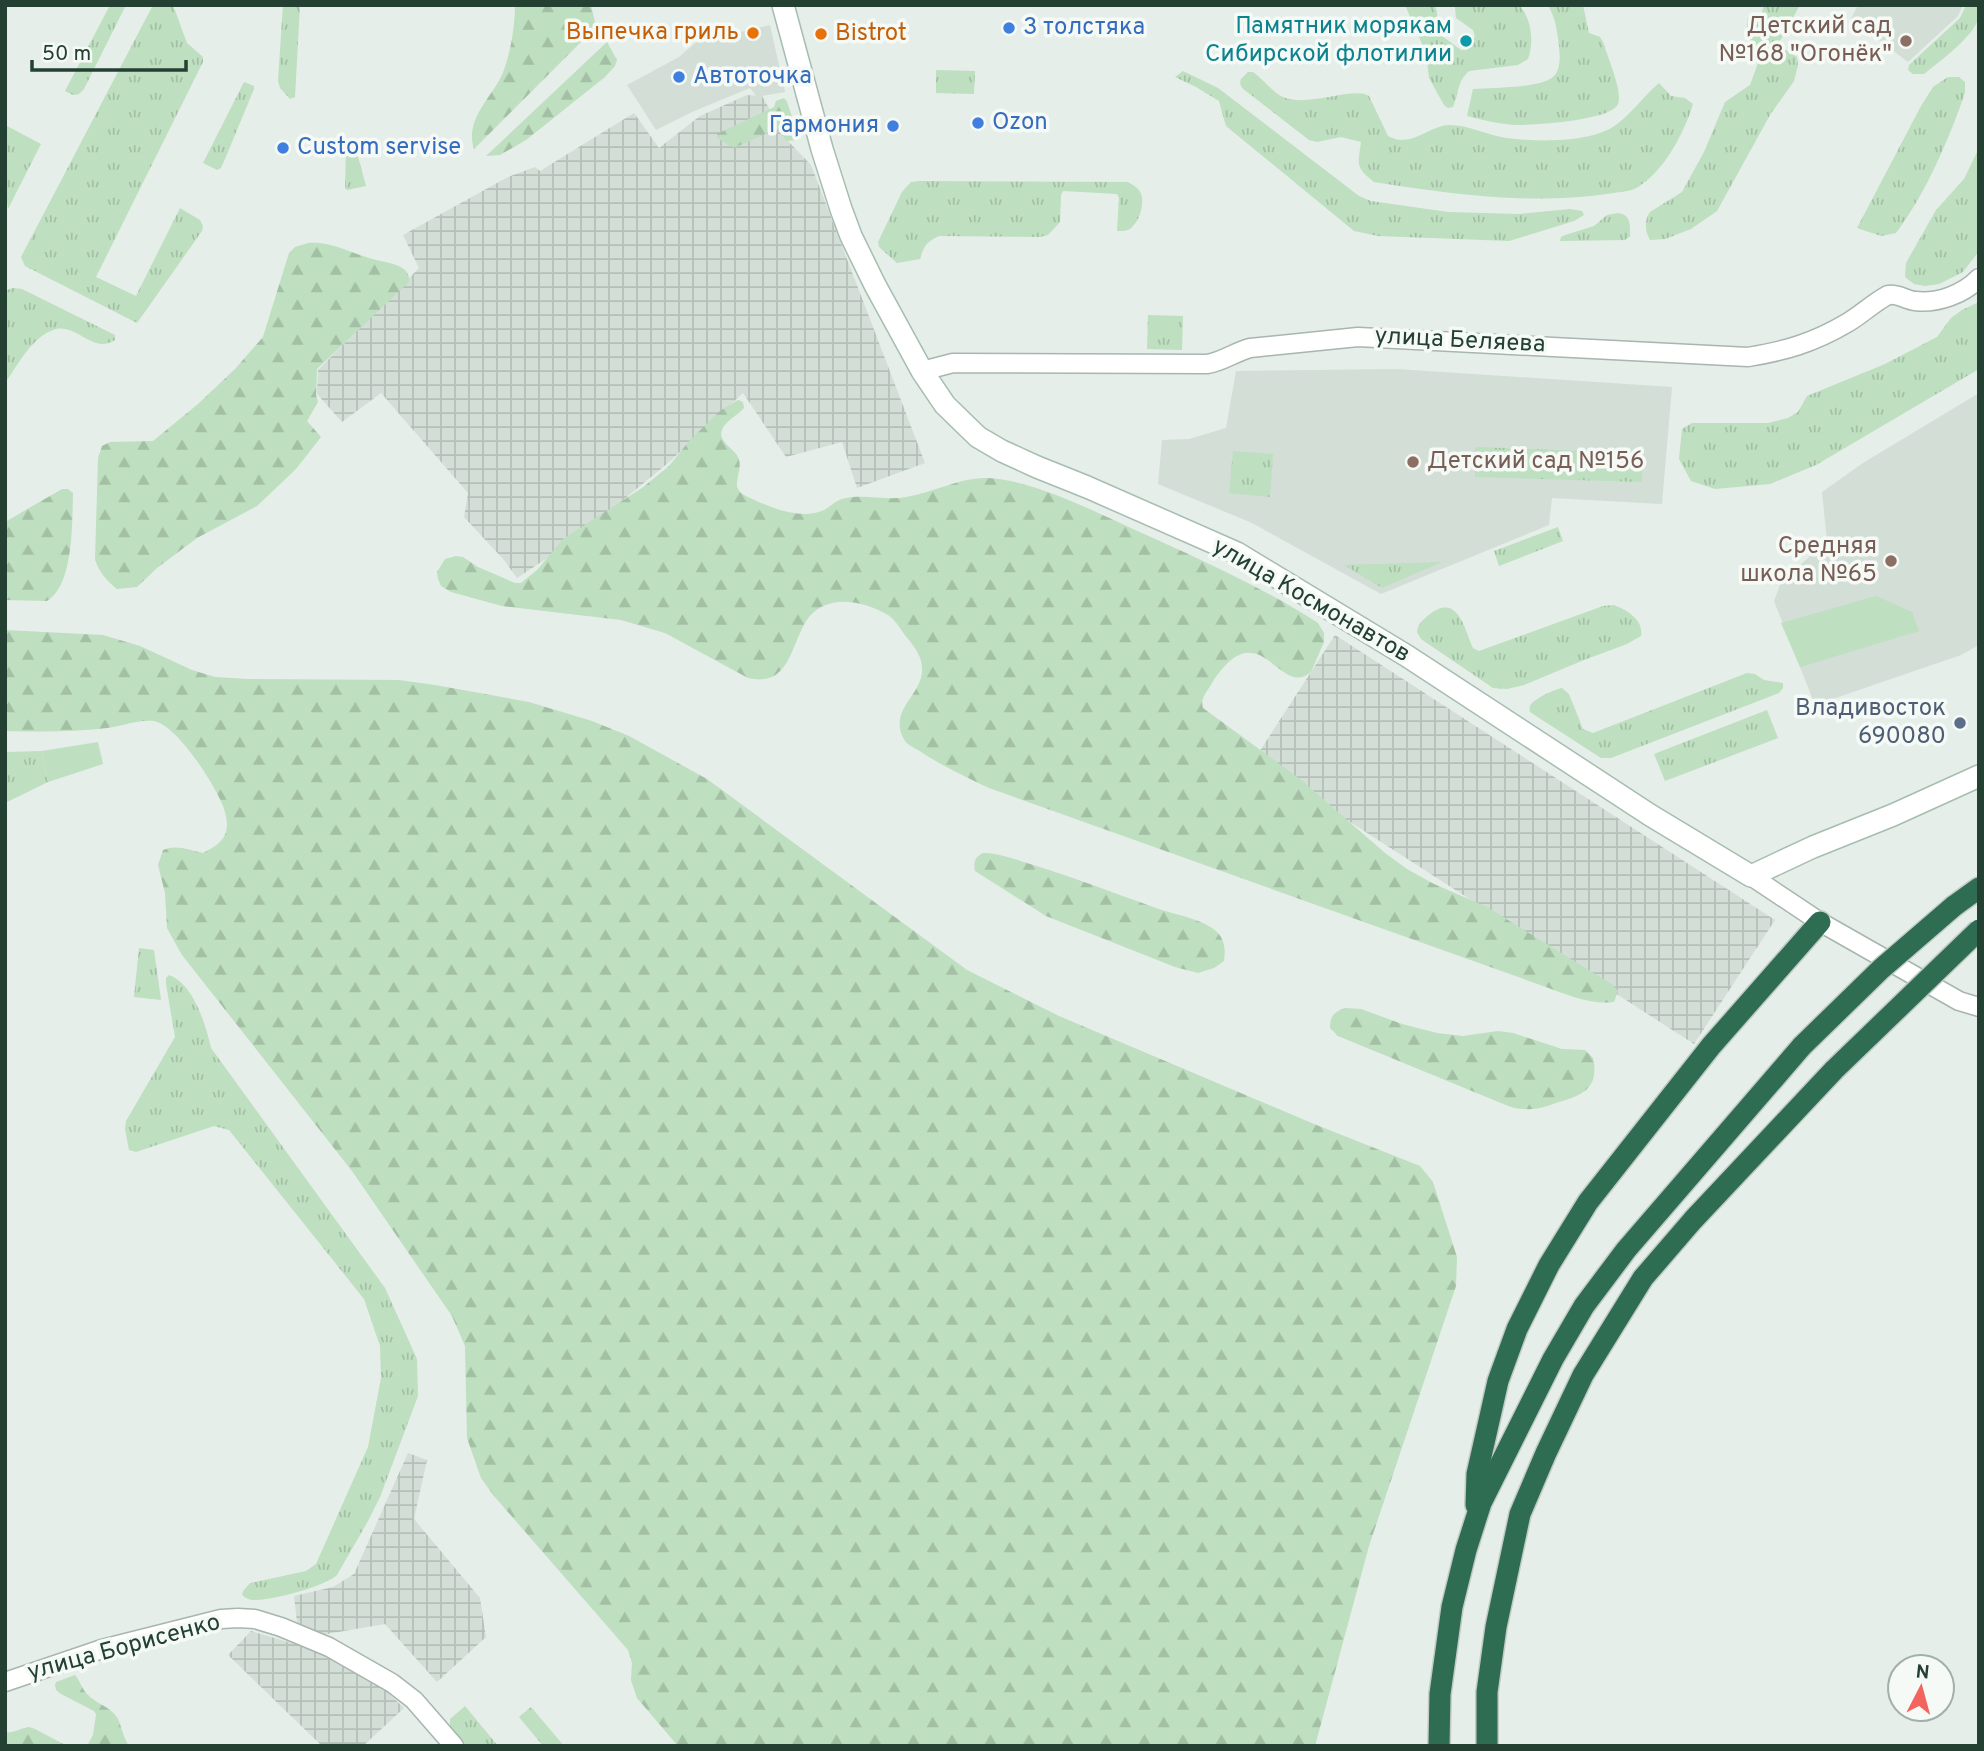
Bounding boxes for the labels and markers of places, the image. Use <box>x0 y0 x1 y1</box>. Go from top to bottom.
place label: Памятник морякам Сибирской флотилии <box>1205 12 1452 70</box>
place label: Детский сад №168 "Огонёк" <box>1719 12 1892 70</box>
place label: 3 толстяка <box>1023 13 1145 43</box>
place label: Выпечка гриль <box>566 18 739 48</box>
place label: Bistrot <box>835 19 907 49</box>
marker: 3 толстяка <box>1001 20 1017 36</box>
marker: Выпечка гриль <box>745 25 761 41</box>
marker: Bistrot <box>813 26 829 42</box>
marker: Памятник морякам Сибирской флотилии <box>1458 33 1474 49</box>
marker: Детский сад №168 "Огонёк" <box>1898 33 1914 49</box>
place label: Автоточка <box>693 62 812 92</box>
marker: Автоточка <box>671 69 687 85</box>
place label: Ozon <box>992 108 1048 138</box>
place label: Гармония <box>769 111 879 141</box>
marker: Ozon <box>970 115 986 131</box>
marker: Гармония <box>885 118 901 134</box>
place label: Custom servise <box>297 133 461 163</box>
marker: Custom servise <box>275 140 291 156</box>
place label: Детский сад №156 <box>1427 447 1644 477</box>
marker: Детский сад №156 <box>1405 454 1421 470</box>
place label: Средняя школа №65 <box>1740 532 1877 590</box>
marker: Средняя школа №65 <box>1883 553 1899 569</box>
place label: Владивосток 690080 <box>1795 694 1946 752</box>
marker: Владивосток 690080 <box>1952 715 1968 731</box>

